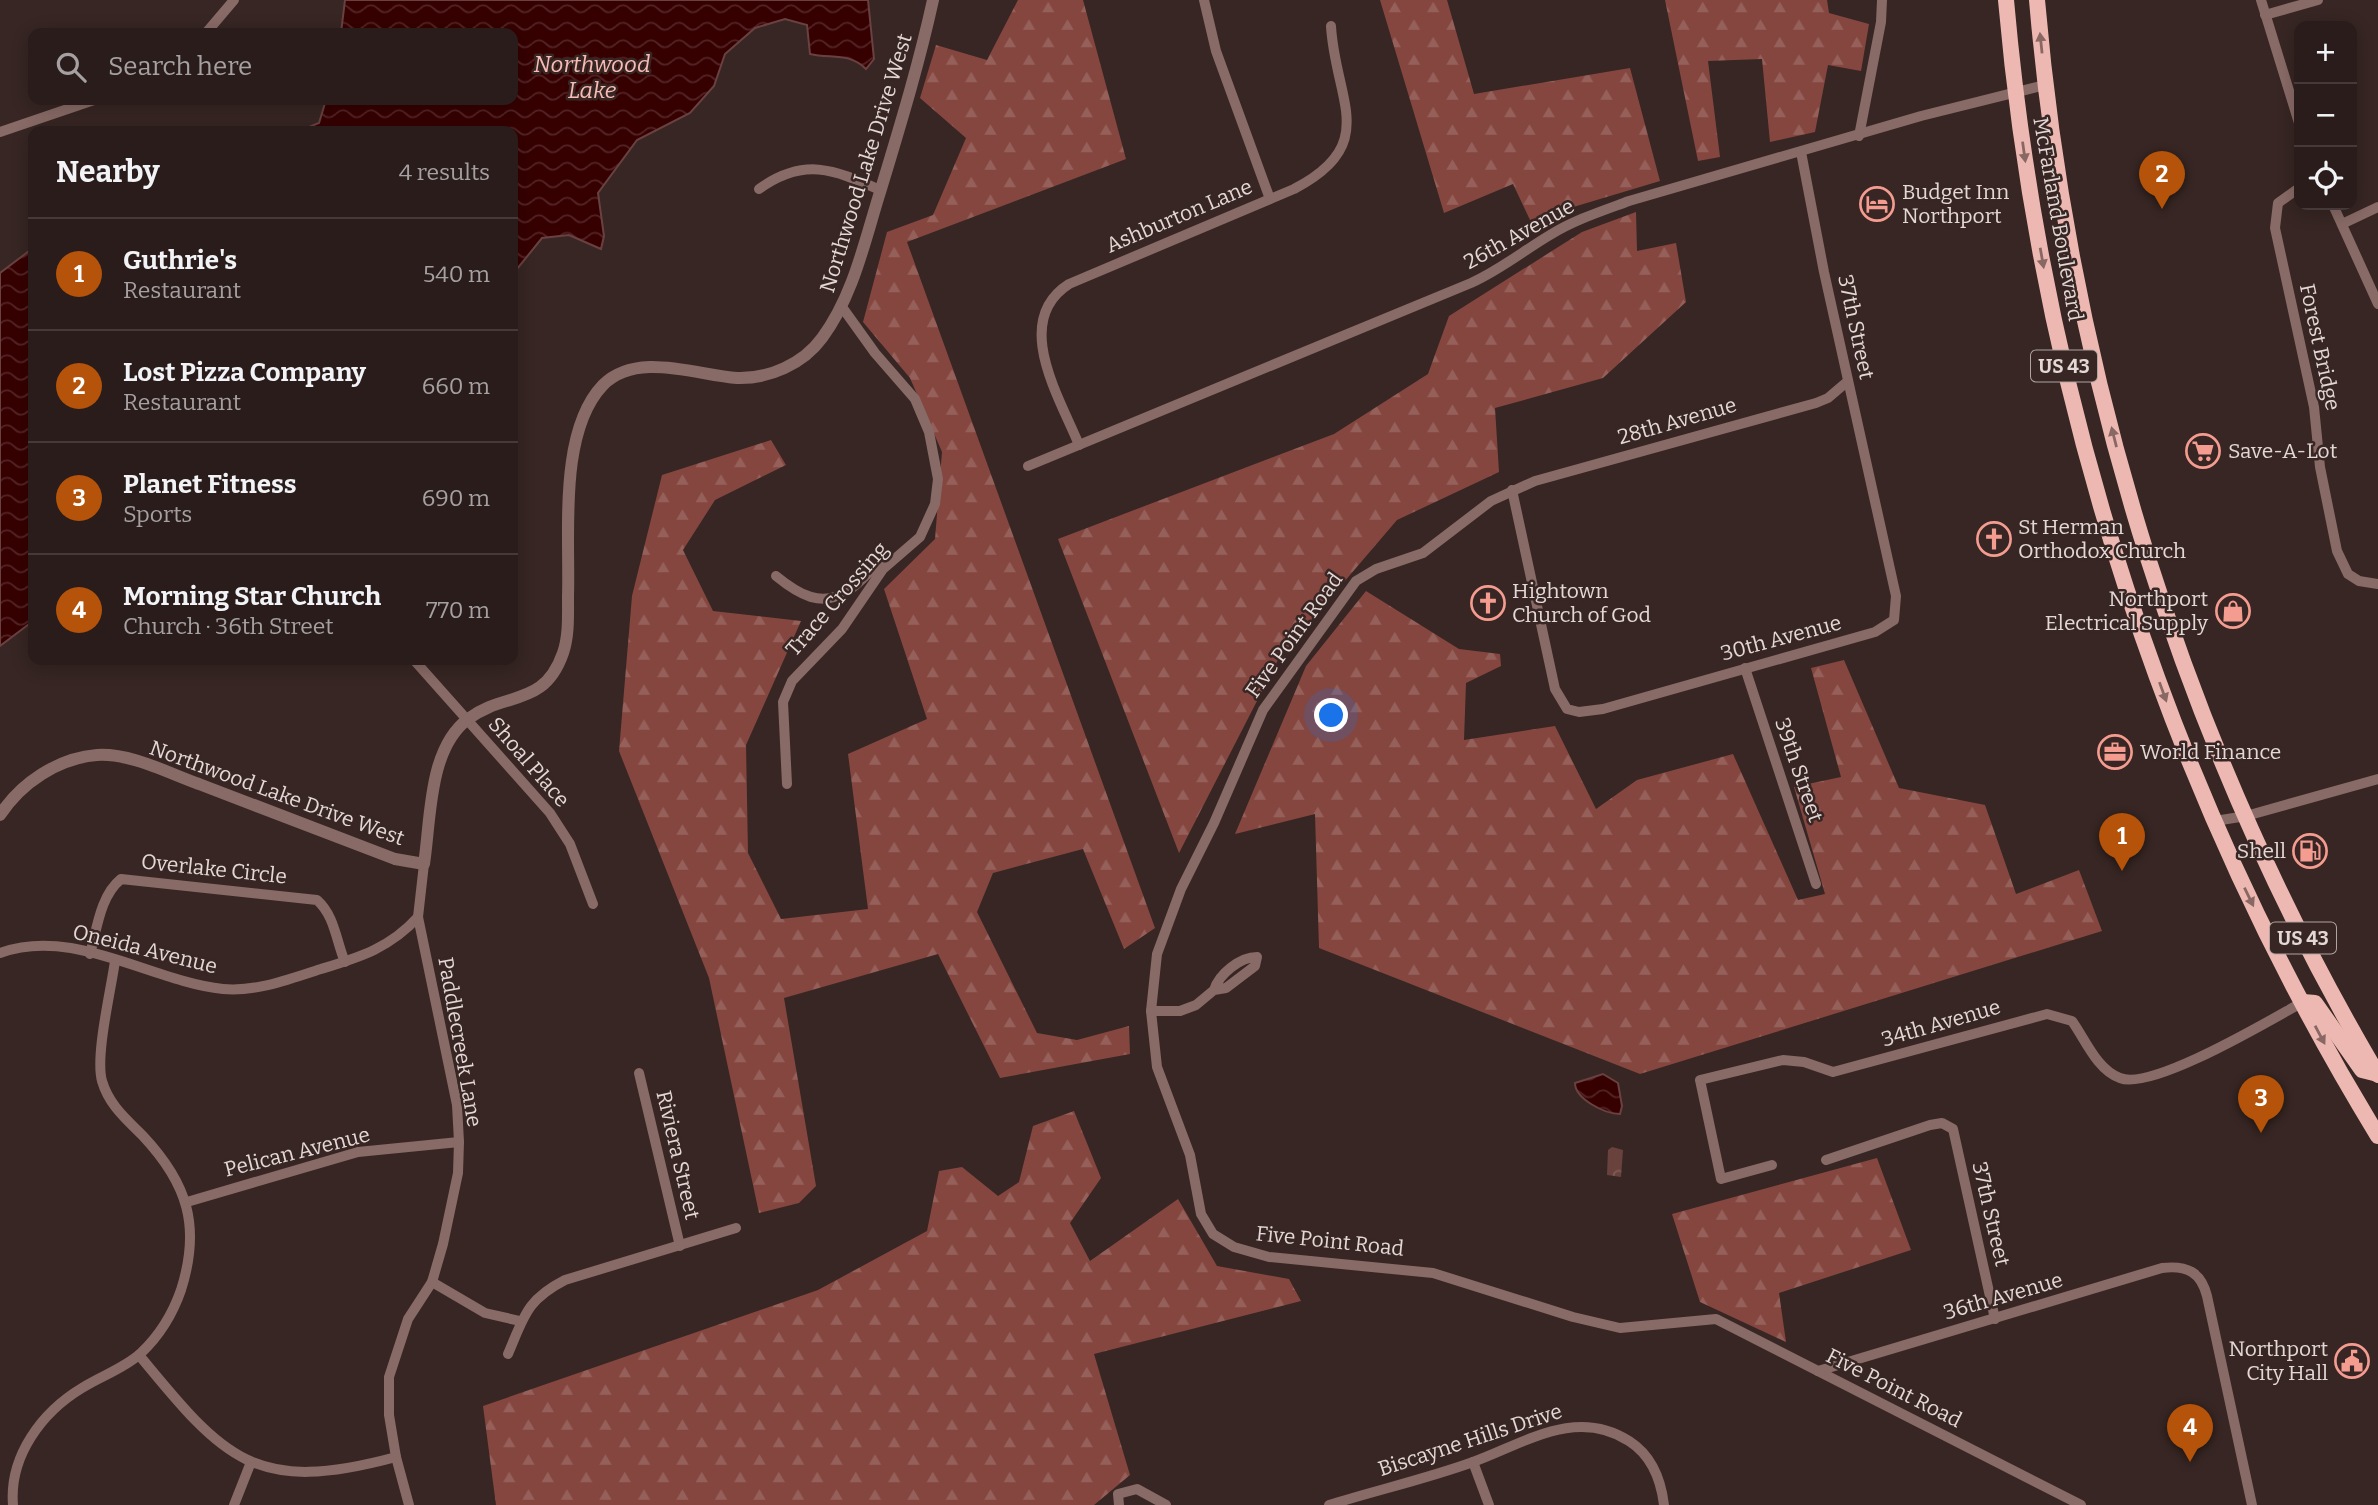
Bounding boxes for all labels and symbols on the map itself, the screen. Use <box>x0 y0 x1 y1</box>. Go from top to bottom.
street label: Northwood Lake Drive West <box>814 30 918 296</box>
one-way arrow <box>2036 32 2047 54</box>
water label: Northwood Lake <box>533 50 651 104</box>
street label: McFarland Boulevard <box>2027 115 2089 323</box>
one-way arrow <box>2018 141 2029 163</box>
pin: 2 <box>2139 151 2185 209</box>
street label: Ashburton Lane <box>1102 173 1256 259</box>
place label: Budget Inn Northport <box>1902 179 2009 229</box>
hotel icon: Budget Inn Northport <box>1858 185 1896 223</box>
street label: 26th Avenue <box>1459 193 1579 275</box>
one-way arrow <box>2037 247 2048 269</box>
street label: 37th Street <box>1832 272 1880 382</box>
street label: Forest Bridge <box>2294 281 2346 413</box>
road number: US 43 <box>2031 350 2097 382</box>
street label: 28th Avenue <box>1615 392 1739 450</box>
one-way arrow <box>2108 425 2119 447</box>
supermarket icon: Save-A-Lot <box>2184 432 2222 470</box>
place label: Save-A-Lot <box>2228 438 2338 464</box>
place label: St Herman Orthodox Church <box>2018 514 2186 564</box>
church icon: St Herman Orthodox Church <box>1975 520 2013 558</box>
street label: Trace Crossing <box>780 536 894 662</box>
street label: Five Point Road <box>1240 567 1348 703</box>
place label: Hightown Church of God <box>1512 578 1651 628</box>
church icon: Hightown Church of God <box>1469 584 1507 622</box>
place label: Northport Electrical Supply <box>2045 586 2209 636</box>
shop icon: Northport Electrical Supply <box>2214 592 2252 630</box>
street label: 30th Avenue <box>1718 609 1844 667</box>
one-way arrow <box>2158 681 2169 702</box>
your location <box>1314 698 1348 732</box>
street label: Shoal Place <box>483 712 575 812</box>
street label: 39th Street <box>1769 715 1829 826</box>
office icon: World Finance <box>2096 733 2134 771</box>
street label: Northwood Lake Drive West <box>146 735 408 851</box>
place label: World Finance <box>2140 739 2281 765</box>
pin: 1 <box>2099 813 2145 871</box>
fuel station icon: Shell <box>2291 832 2329 870</box>
place label: Shell <box>2237 838 2286 864</box>
street label: Overlake Circle <box>140 848 288 890</box>
one-way arrow <box>2243 886 2254 907</box>
street label: Oneida Avenue <box>70 918 220 980</box>
road number: US 43 <box>2270 922 2336 954</box>
street label: Paddlecreek Lane <box>432 955 488 1129</box>
street label: 34th Avenue <box>1878 994 2004 1052</box>
one-way arrow <box>2314 1025 2325 1045</box>
pin: 3 <box>2238 1075 2284 1133</box>
street label: Riviera Street <box>651 1088 706 1222</box>
street label: Pelican Avenue <box>221 1121 373 1183</box>
street label: 37th Street <box>1966 1159 2016 1269</box>
street label: Five Point Road <box>1255 1220 1405 1262</box>
street label: 36th Avenue <box>1940 1267 2066 1325</box>
place label: Northport City Hall <box>2228 1336 2328 1386</box>
public building icon: Northport City Hall <box>2333 1342 2371 1380</box>
street label: Five Point Road <box>1822 1343 1966 1433</box>
street label: Biscayne Hills Drive <box>1375 1398 1565 1482</box>
pin: 4 <box>2167 1404 2213 1462</box>

